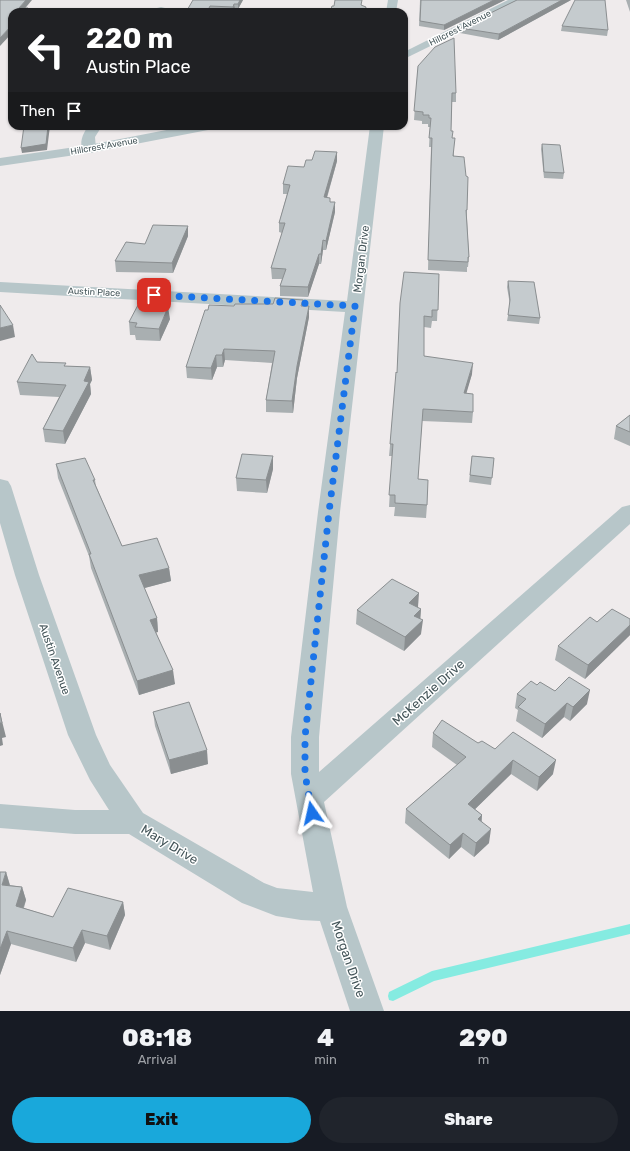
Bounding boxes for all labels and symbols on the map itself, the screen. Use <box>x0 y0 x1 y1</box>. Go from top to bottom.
street label: Hillcrest Avenue <box>427 8 493 48</box>
street label: Hillcrest Avenue <box>70 135 138 157</box>
street label: Morgan Drive <box>351 225 372 293</box>
pin <box>137 278 171 312</box>
street label: Austin Place <box>68 286 120 298</box>
street label: Austin Avenue <box>36 622 73 696</box>
street label: McKenzie Drive <box>389 656 467 729</box>
position arrow <box>291 792 333 834</box>
street label: Mary Drive <box>139 822 201 867</box>
street label: Morgan Drive <box>327 919 369 1000</box>

